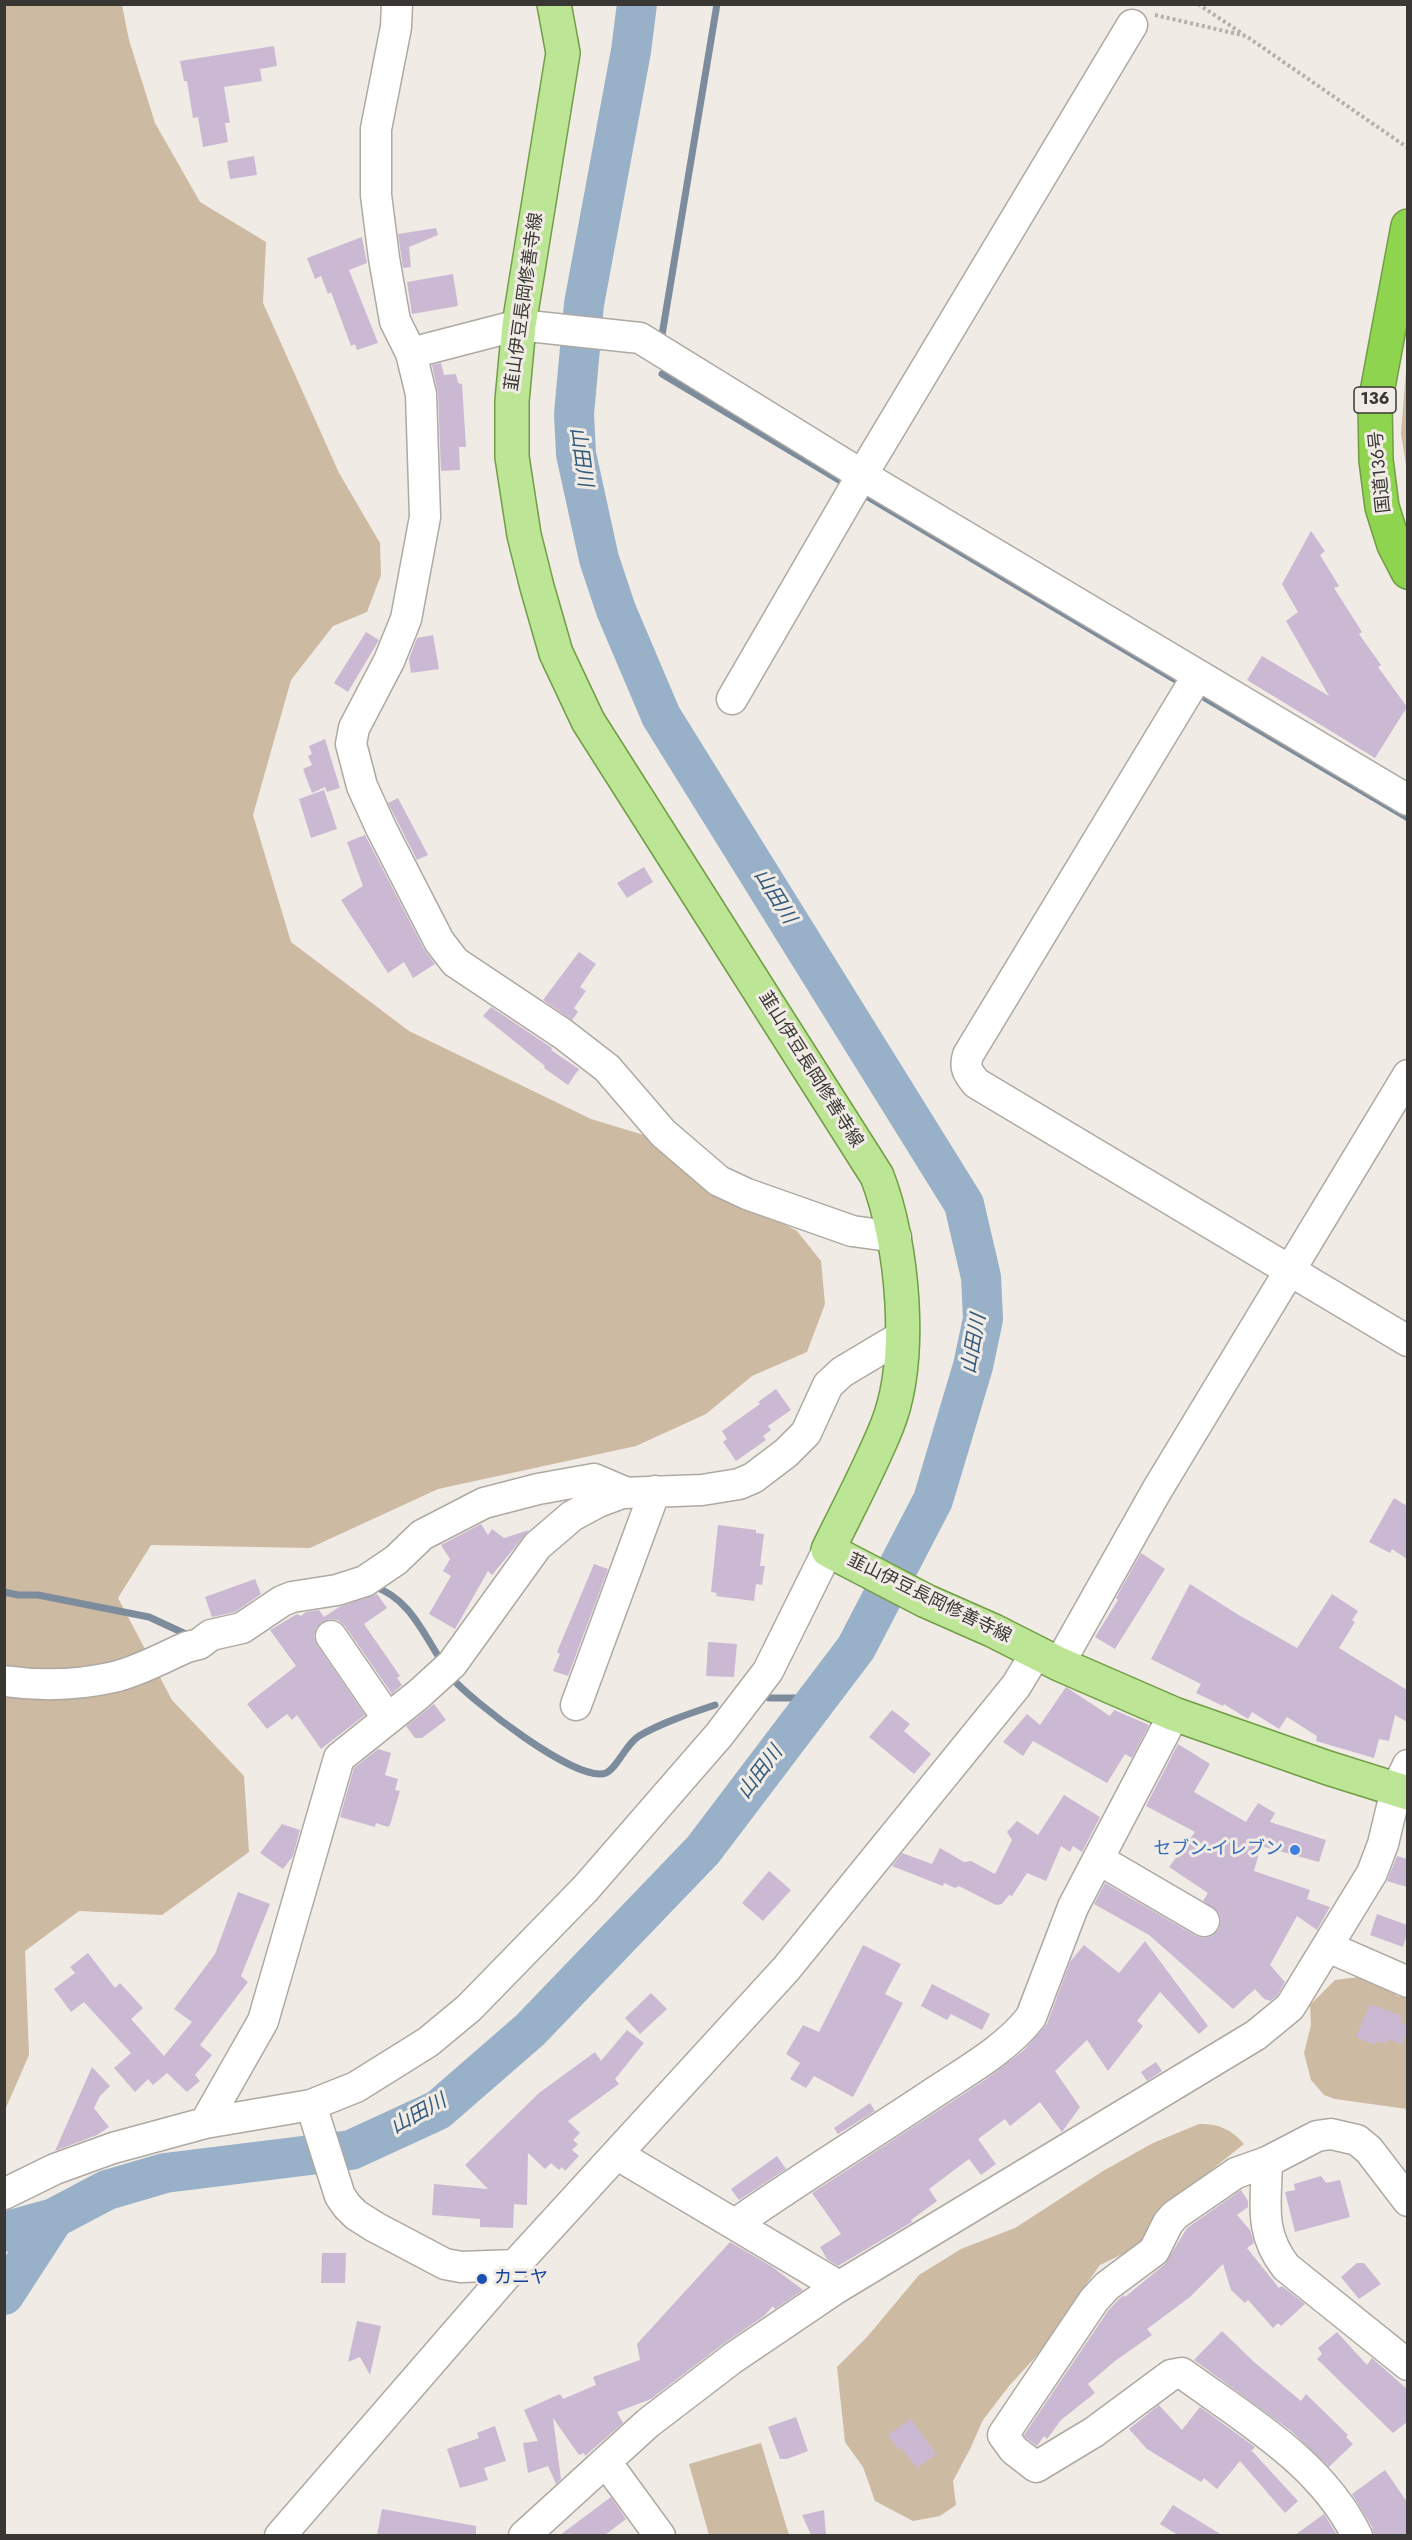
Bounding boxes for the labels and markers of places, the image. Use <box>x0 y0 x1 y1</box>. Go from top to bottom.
place label: セブン-イレブン <box>1153 1839 1283 1861</box>
marker: セブン-イレブン <box>1288 1843 1302 1857</box>
place label: カニヤ <box>494 2268 548 2290</box>
marker: カニヤ <box>475 2272 489 2286</box>

